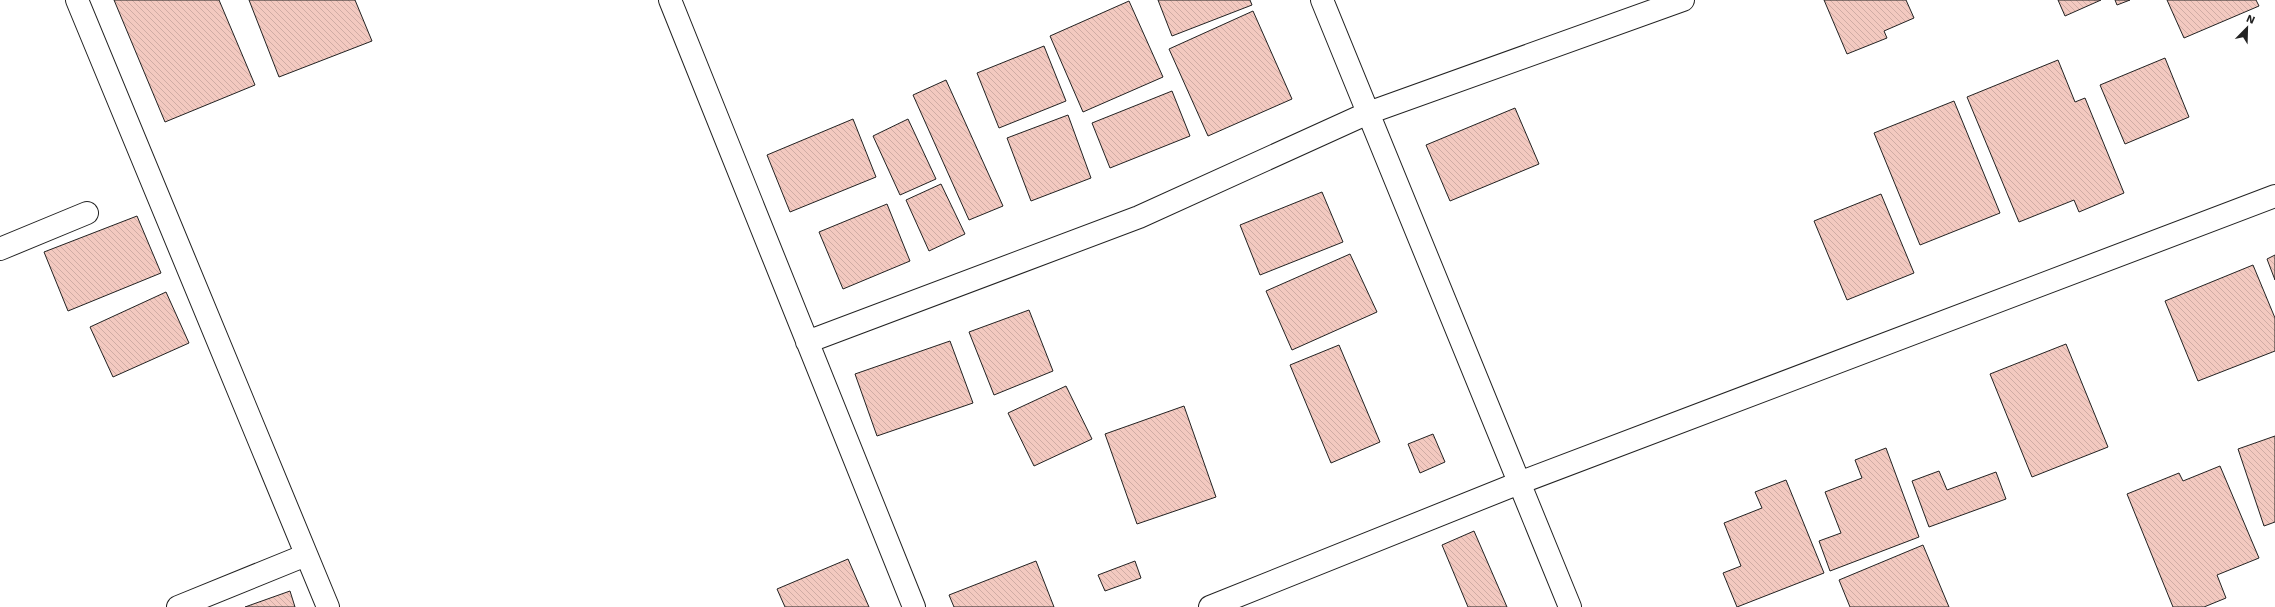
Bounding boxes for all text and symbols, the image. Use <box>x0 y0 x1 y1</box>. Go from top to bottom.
north arrow <box>2227 8 2267 48</box>
text: N <box>2244 12 2257 27</box>

